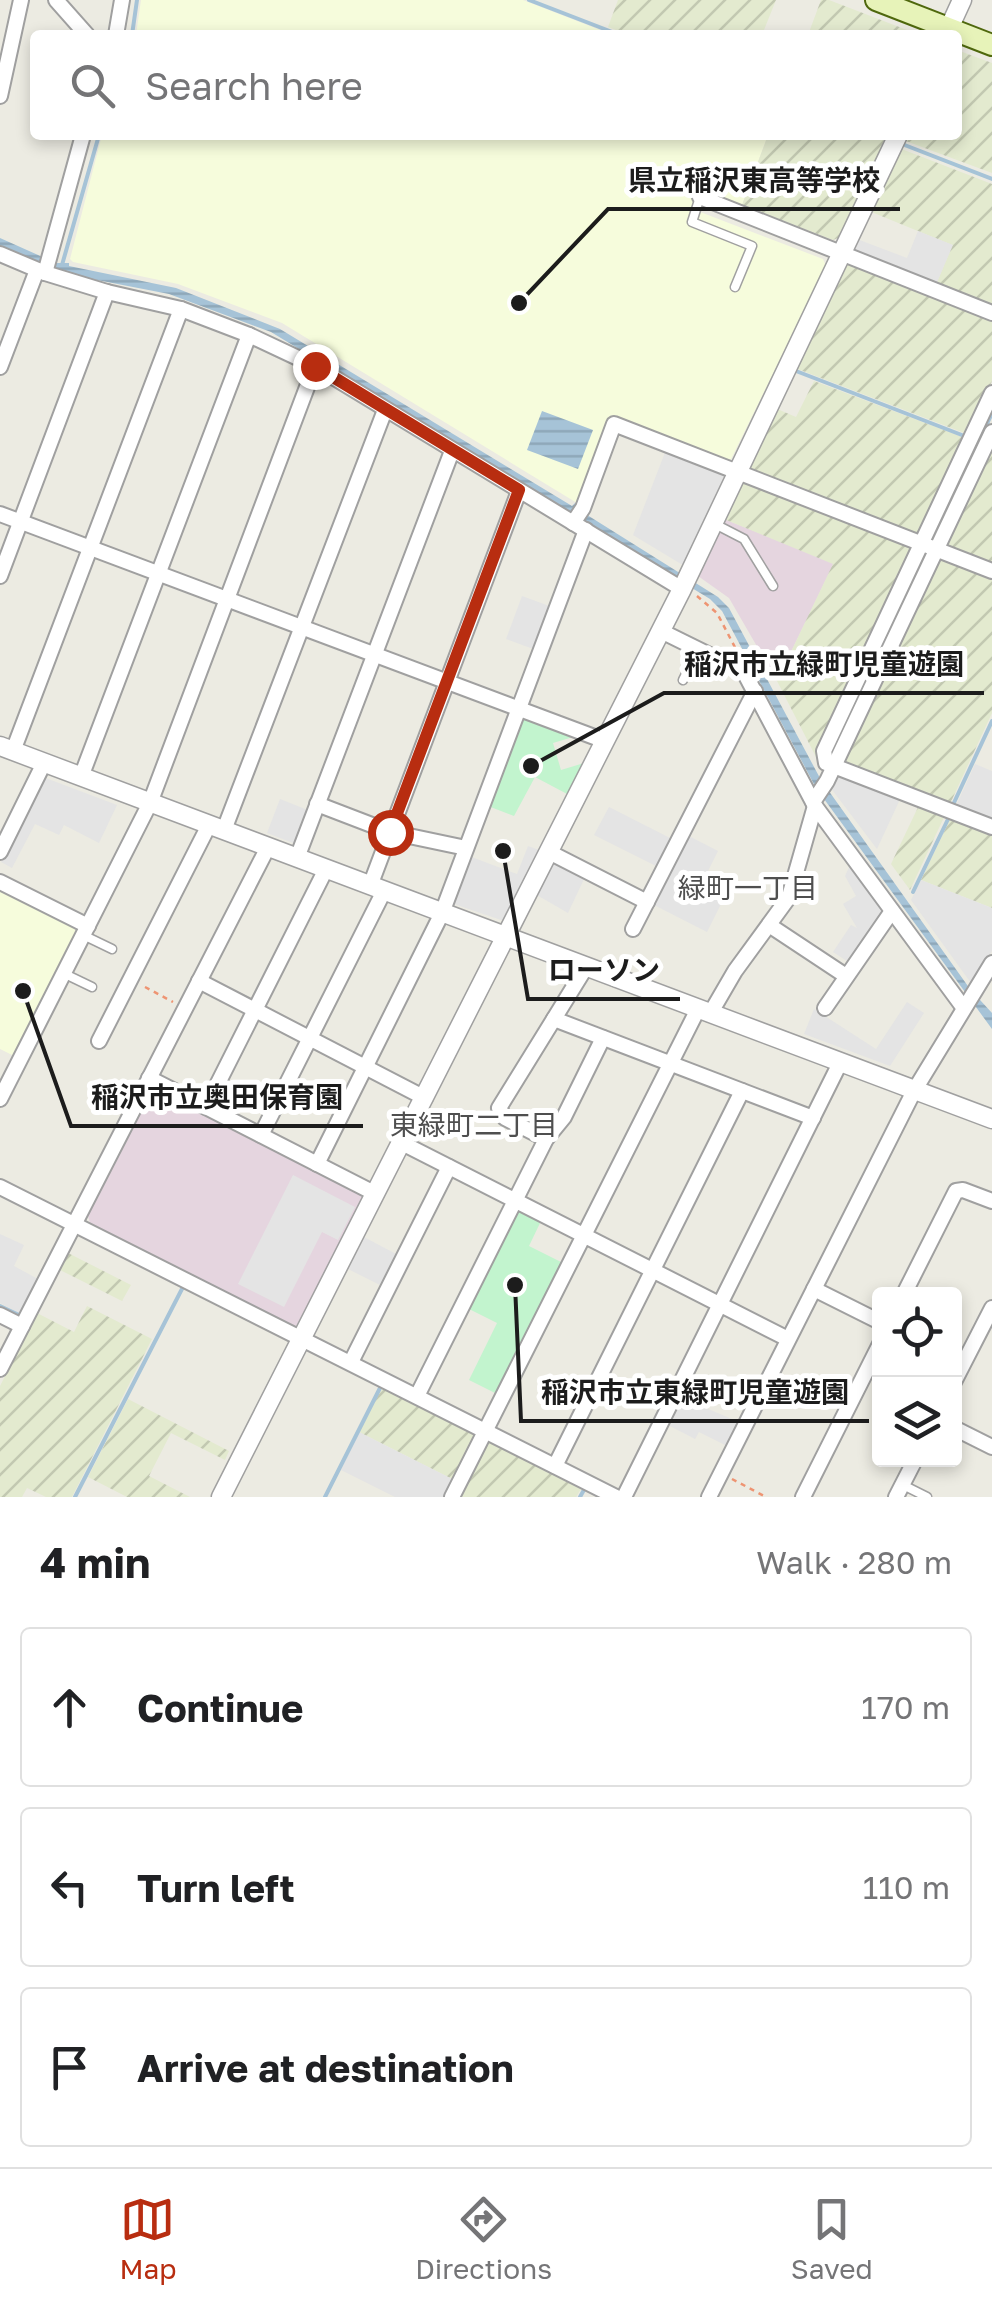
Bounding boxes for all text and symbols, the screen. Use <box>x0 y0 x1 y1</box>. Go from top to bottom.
search box <box>30 30 962 140</box>
icon: search <box>65 58 120 113</box>
text: Search here <box>145 63 363 108</box>
callout: 県立稲沢東高等学校 <box>608 151 900 209</box>
text: 県立稲沢東高等学校 <box>628 163 880 196</box>
route end <box>293 344 339 390</box>
callout: 稲沢市立緑町児童遊園 <box>664 635 984 693</box>
text: 稲沢市立緑町児童遊園 <box>684 647 964 680</box>
route start <box>368 810 414 856</box>
district label: 緑町一丁目 <box>678 871 818 904</box>
callout: ローソン <box>528 941 680 999</box>
text: ローソン <box>548 953 660 986</box>
callout: 稲沢市立奥田保育園 <box>71 1068 363 1126</box>
text: 稲沢市立奥田保育園 <box>91 1080 343 1113</box>
district label: 東緑町二丁目 <box>390 1108 558 1141</box>
map controls <box>872 1287 962 1467</box>
button: locate <box>872 1287 962 1377</box>
callout: 稲沢市立東緑町児童遊園 <box>521 1363 869 1421</box>
text: 稲沢市立東緑町児童遊園 <box>541 1375 849 1408</box>
button: layers <box>872 1377 962 1467</box>
text: 4 min <box>40 1537 150 1587</box>
text: Walk · 280 m <box>756 1543 952 1581</box>
icon: ahead <box>42 1680 97 1735</box>
text: Continue <box>137 1685 303 1730</box>
text: 170 m <box>861 1688 950 1726</box>
icon: left <box>42 1860 97 1915</box>
text: Turn left <box>137 1865 295 1910</box>
text: 110 m <box>863 1868 950 1906</box>
icon: arrive <box>42 2040 97 2095</box>
text: Arrive at destination <box>137 2045 514 2090</box>
tab: Map <box>119 2192 177 2285</box>
tab: Directions <box>415 2192 552 2285</box>
tab: Saved <box>791 2192 873 2285</box>

